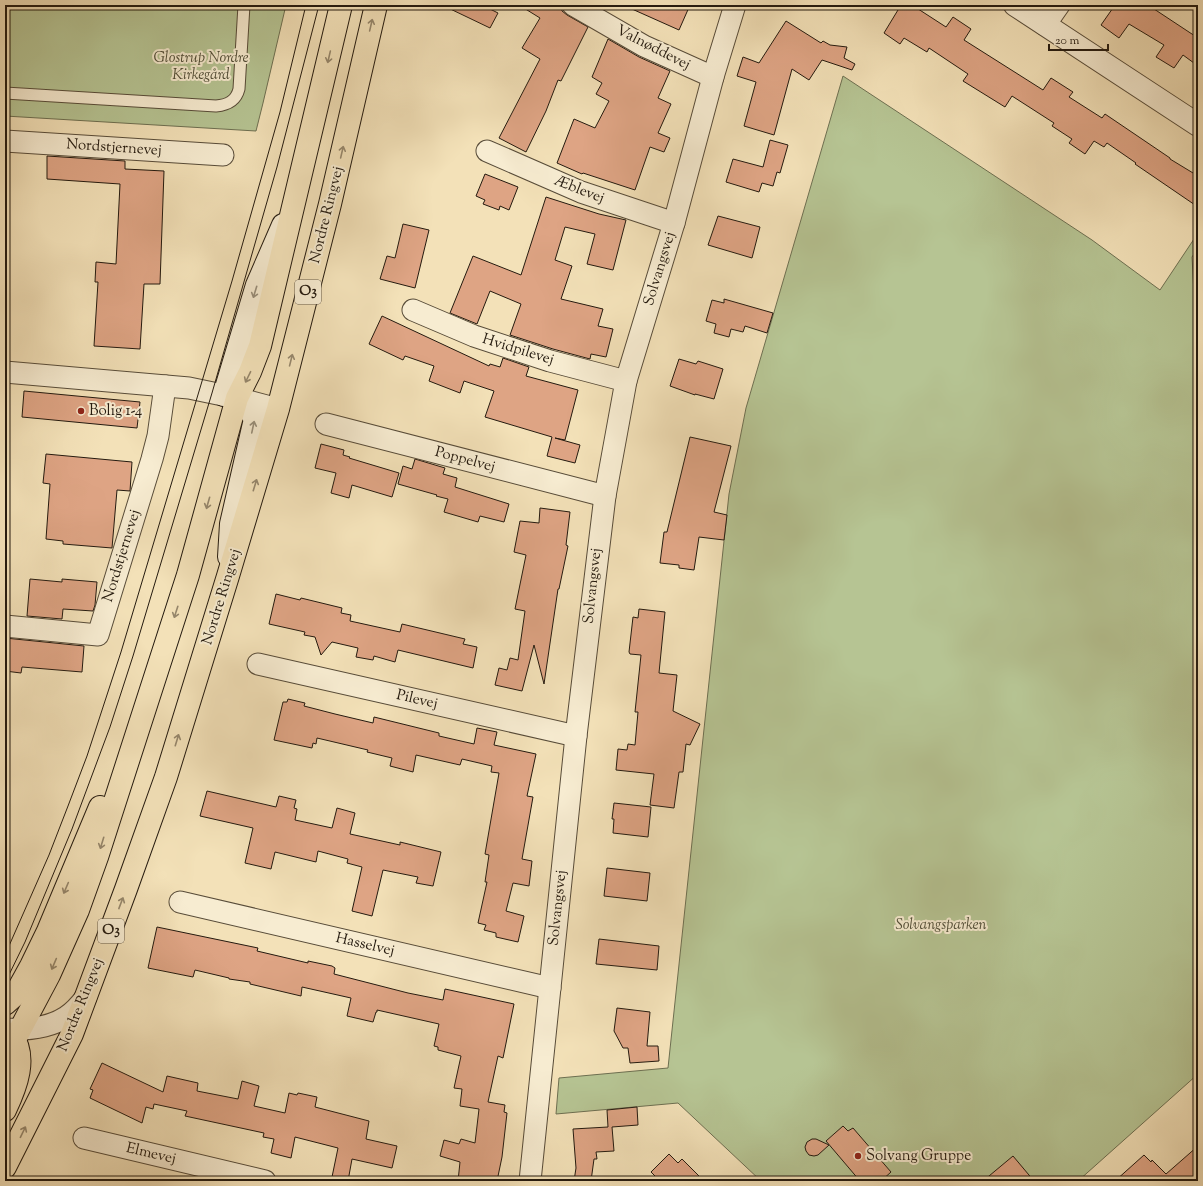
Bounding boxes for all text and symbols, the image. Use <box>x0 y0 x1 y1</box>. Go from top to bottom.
one-way arrow <box>368 19 376 32</box>
street label: Valnøddevej <box>612 20 694 76</box>
scale bar <box>1049 26 1108 52</box>
text: 20 m <box>1055 32 1080 50</box>
park label: Glostrup Nordre Kirkegård <box>153 48 249 86</box>
one-way arrow <box>325 50 333 63</box>
street label: Nordstjernevej <box>65 134 163 162</box>
one-way arrow <box>339 146 347 159</box>
street label: Nordre Ringvej <box>305 164 349 266</box>
street label: Æblevej <box>551 171 607 209</box>
street label: Solvangsvej <box>639 229 681 309</box>
road number: O3 <box>295 280 321 304</box>
one-way arrow <box>251 285 259 297</box>
street label: Hvidpilevej <box>480 329 556 371</box>
one-way arrow <box>287 354 295 367</box>
one-way arrow <box>244 371 251 383</box>
place label: Bolig 1-4 <box>89 401 143 422</box>
marker: Bolig 1-4 <box>76 406 86 416</box>
one-way arrow <box>249 421 257 434</box>
street label: Poppelvej <box>432 442 498 478</box>
one-way arrow <box>252 479 259 492</box>
one-way arrow <box>204 496 211 509</box>
street label: Nordstjernevej <box>98 507 146 605</box>
street label: Nordre Ringvej <box>197 546 247 648</box>
street label: Solvangsvej <box>579 547 607 625</box>
one-way arrow <box>172 606 179 619</box>
street label: Pilevej <box>394 685 440 715</box>
one-way arrow <box>174 734 181 747</box>
one-way arrow <box>98 836 105 849</box>
street label: Solvangsvej <box>544 869 572 947</box>
one-way arrow <box>61 881 69 893</box>
one-way arrow <box>118 898 126 910</box>
park label: Solvangsparken <box>896 915 987 936</box>
road number: O3 <box>98 919 124 943</box>
street label: Hasselvej <box>333 928 397 962</box>
street label: Nordre Ringvej <box>53 955 109 1055</box>
one-way arrow <box>50 957 57 969</box>
one-way arrow <box>20 1127 27 1139</box>
street label: Elmevej <box>124 1138 178 1170</box>
place label: Solvang Gruppe <box>866 1146 971 1167</box>
marker: Solvang Gruppe <box>853 1151 863 1161</box>

